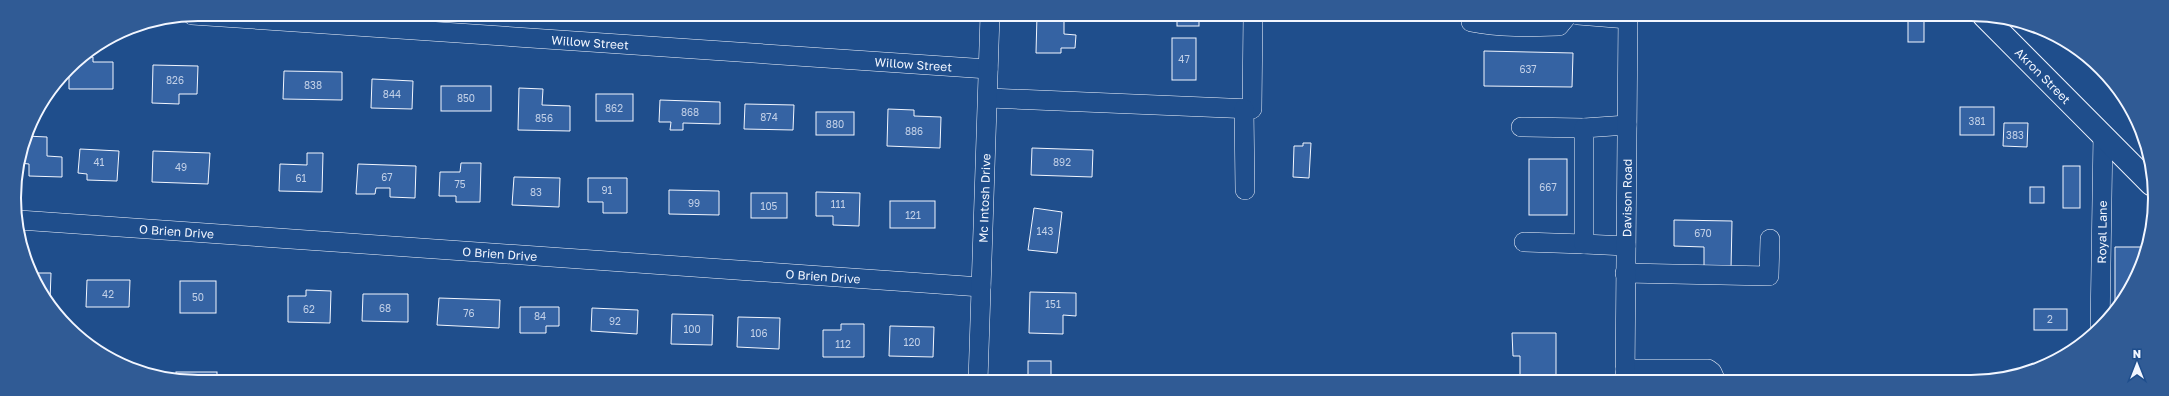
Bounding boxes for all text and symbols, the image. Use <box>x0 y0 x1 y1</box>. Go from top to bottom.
street label: Willow Street <box>551 32 630 52</box>
street label: Akron Street <box>2012 45 2074 107</box>
house number: 47 <box>1178 53 1190 65</box>
street label: Willow Street <box>874 54 953 74</box>
house number: 637 <box>1519 63 1537 75</box>
house number: 826 <box>166 74 184 86</box>
house number: 838 <box>304 79 322 91</box>
house number: 844 <box>383 88 401 100</box>
house number: 850 <box>457 92 475 104</box>
house number: 862 <box>605 102 623 114</box>
house number: 868 <box>681 106 699 118</box>
house number: 874 <box>760 111 778 123</box>
house number: 856 <box>535 112 553 124</box>
house number: 381 <box>1969 115 1986 127</box>
house number: 880 <box>826 118 844 130</box>
house number: 886 <box>905 125 923 137</box>
house number: 383 <box>2006 129 2024 141</box>
street label: Mc Intosh Drive <box>975 153 993 243</box>
house number: 41 <box>94 156 105 168</box>
house number: 892 <box>1053 156 1071 168</box>
street label: Davison Road <box>1619 159 1634 237</box>
house number: 49 <box>175 161 187 173</box>
house number: 67 <box>381 171 393 183</box>
house number: 61 <box>296 172 307 184</box>
house number: 75 <box>454 178 466 190</box>
house number: 667 <box>1539 181 1557 193</box>
house number: 91 <box>602 184 613 196</box>
house number: 83 <box>530 186 542 198</box>
house number: 99 <box>688 197 700 209</box>
house number: 111 <box>831 198 845 210</box>
house number: 105 <box>761 200 778 212</box>
street label: Royal Lane <box>2094 200 2109 264</box>
house number: 121 <box>905 209 921 221</box>
street label: O Brien Drive <box>139 221 215 241</box>
house number: 143 <box>1037 225 1054 237</box>
house number: 670 <box>1694 227 1712 239</box>
street label: O Brien Drive <box>462 243 538 264</box>
street label: O Brien Drive <box>785 266 861 286</box>
house number: 42 <box>102 288 114 300</box>
house number: 50 <box>192 291 204 303</box>
house number: 151 <box>1045 298 1061 310</box>
house number: 68 <box>379 302 391 314</box>
house number: 62 <box>303 303 315 315</box>
house number: 76 <box>463 307 475 319</box>
house number: 84 <box>534 310 546 322</box>
house number: 2 <box>2047 313 2053 325</box>
house number: 92 <box>609 315 621 327</box>
house number: 100 <box>683 323 701 335</box>
house number: 106 <box>750 327 768 339</box>
house number: 120 <box>904 336 920 348</box>
house number: 112 <box>835 338 851 350</box>
north arrow <box>2117 344 2157 384</box>
text: N <box>2133 347 2141 360</box>

